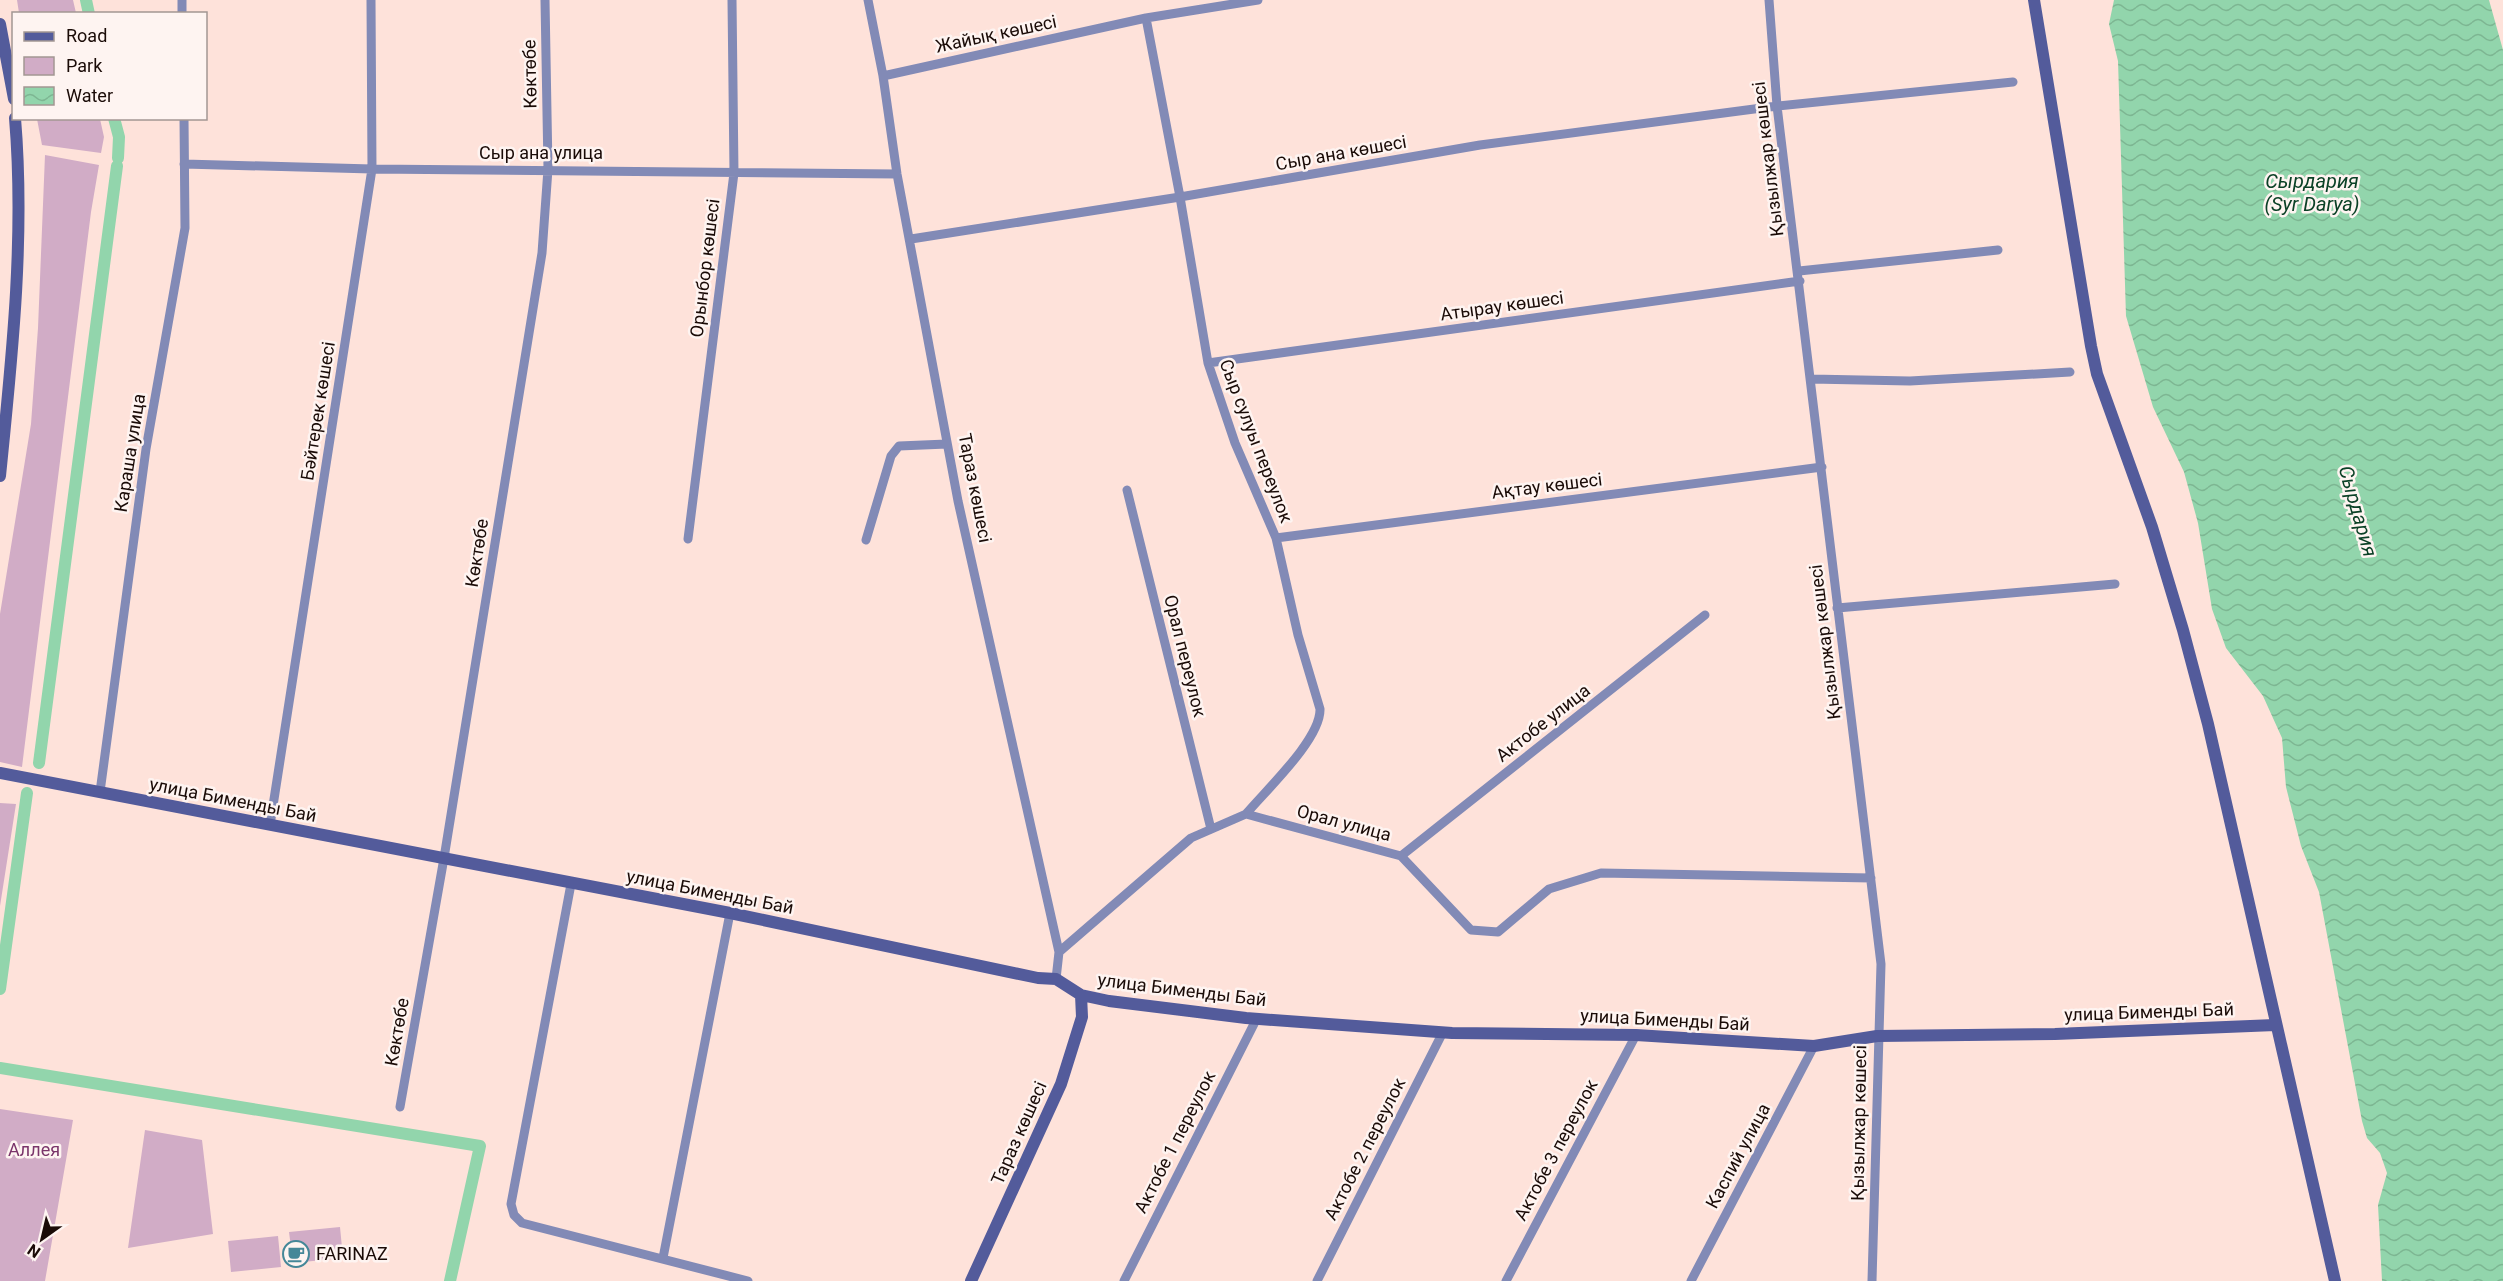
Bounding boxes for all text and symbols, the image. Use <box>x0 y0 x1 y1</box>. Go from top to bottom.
street label: Жайық көшесі <box>933 10 1058 57</box>
legend <box>12 12 207 120</box>
text: Road <box>66 25 107 46</box>
street label: Көктөбе <box>518 39 541 109</box>
text: Park <box>66 55 103 76</box>
street label: Қызылжар көшесі <box>1748 80 1787 238</box>
text: Water <box>66 85 113 106</box>
street label: Сыр ана көшесі <box>1274 131 1408 174</box>
street label: Сыр ана улица <box>479 142 603 163</box>
water label: Сырдария (Syr Darya) <box>2264 169 2360 216</box>
street label: Орынбор көшесі <box>686 197 723 338</box>
street label: Атырау көшесі <box>1439 286 1565 325</box>
street label: Бәйтерек көшесі <box>296 340 339 482</box>
street label: Сыр сулуы переулок <box>1216 356 1297 526</box>
street label: Караша улица <box>110 392 149 514</box>
street label: Тараз көшесі <box>955 432 996 544</box>
water label: Сырдария <box>2334 463 2382 559</box>
street label: Ақтау көшесі <box>1490 468 1603 503</box>
street label: Көктөбе <box>461 517 492 589</box>
street label: Қызылжар көшесі <box>1805 563 1844 721</box>
street label: Орал переулок <box>1160 593 1211 719</box>
street label: Актобе улица <box>1492 679 1594 766</box>
street label: улица Бименды Бай <box>148 773 318 826</box>
street label: Орал улица <box>1295 800 1393 845</box>
street label: улица Бименды Бай <box>625 865 795 918</box>
street label: улица Бименды Бай <box>1097 969 1268 1010</box>
street label: Көктөбе <box>380 996 413 1068</box>
street label: улица Бименды Бай <box>2064 998 2234 1025</box>
street label: улица Бименды Бай <box>1580 1005 1750 1034</box>
street label: Қызылжар көшесі <box>1847 1045 1870 1201</box>
street label: Актобе 1 переулок <box>1130 1067 1220 1216</box>
street label: Актобе 2 переулок <box>1320 1074 1410 1223</box>
street label: Актобе 3 переулок <box>1510 1075 1602 1224</box>
street label: Тараз көшесі <box>986 1078 1051 1188</box>
street label: Каспий улица <box>1701 1100 1774 1212</box>
park label: Аллея <box>8 1139 60 1160</box>
north arrow <box>12 1209 72 1269</box>
cafe icon: FARINAZ <box>281 1239 311 1269</box>
text: N <box>24 1240 44 1262</box>
place label: FARINAZ <box>316 1243 388 1264</box>

